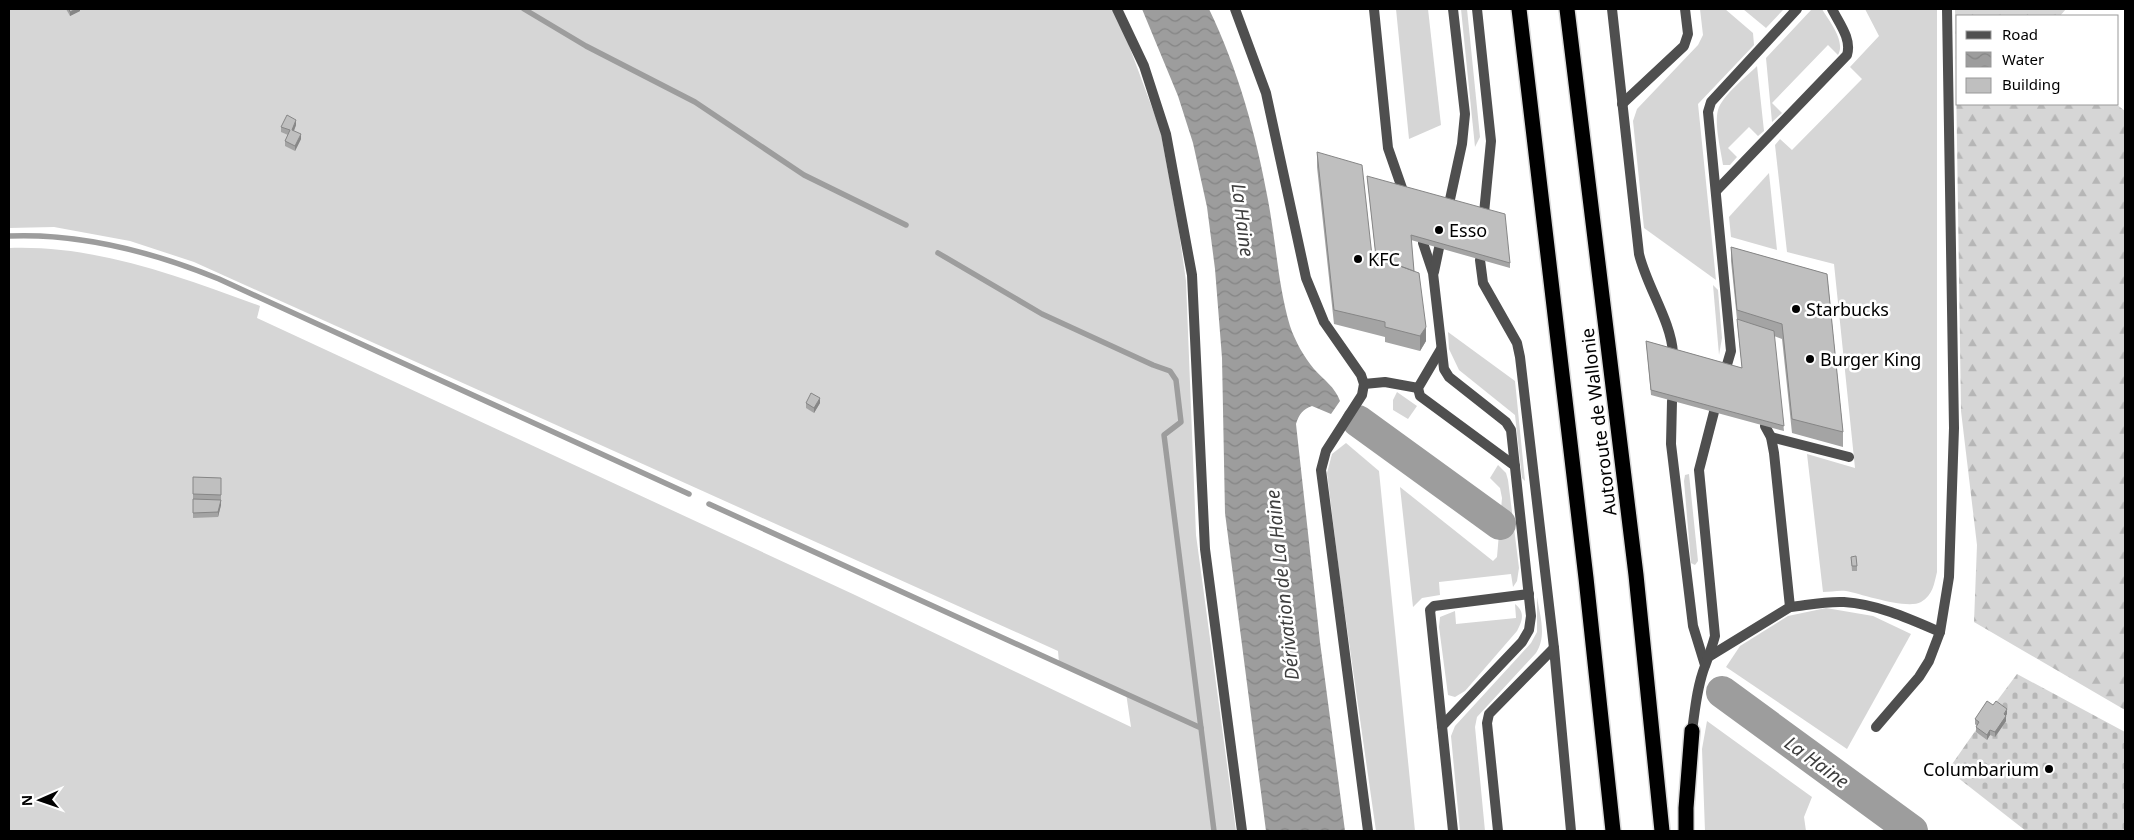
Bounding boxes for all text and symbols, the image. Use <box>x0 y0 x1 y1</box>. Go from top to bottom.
legend <box>1956 15 2119 105</box>
text: Road <box>2002 24 2038 44</box>
text: Water <box>2002 49 2044 69</box>
text: Building <box>2002 74 2060 94</box>
water label: La Haine <box>1226 182 1260 258</box>
place label: Esso <box>1449 218 1487 242</box>
marker: Esso <box>1433 224 1445 236</box>
place label: KFC <box>1368 247 1400 271</box>
marker: KFC <box>1352 253 1364 265</box>
place label: Starbucks <box>1806 297 1889 321</box>
marker: Starbucks <box>1790 303 1802 315</box>
street label: Autoroute de Wallonie <box>1575 327 1621 517</box>
place label: Burger King <box>1820 347 1921 371</box>
marker: Burger King <box>1804 353 1816 365</box>
water label: Dérivation de La Haine <box>1259 488 1305 682</box>
water label: La Haine <box>1779 730 1855 794</box>
place label: Columbarium <box>1923 757 2039 781</box>
marker: Columbarium <box>2043 763 2055 775</box>
north arrow <box>15 775 65 825</box>
text: N <box>17 794 36 806</box>

